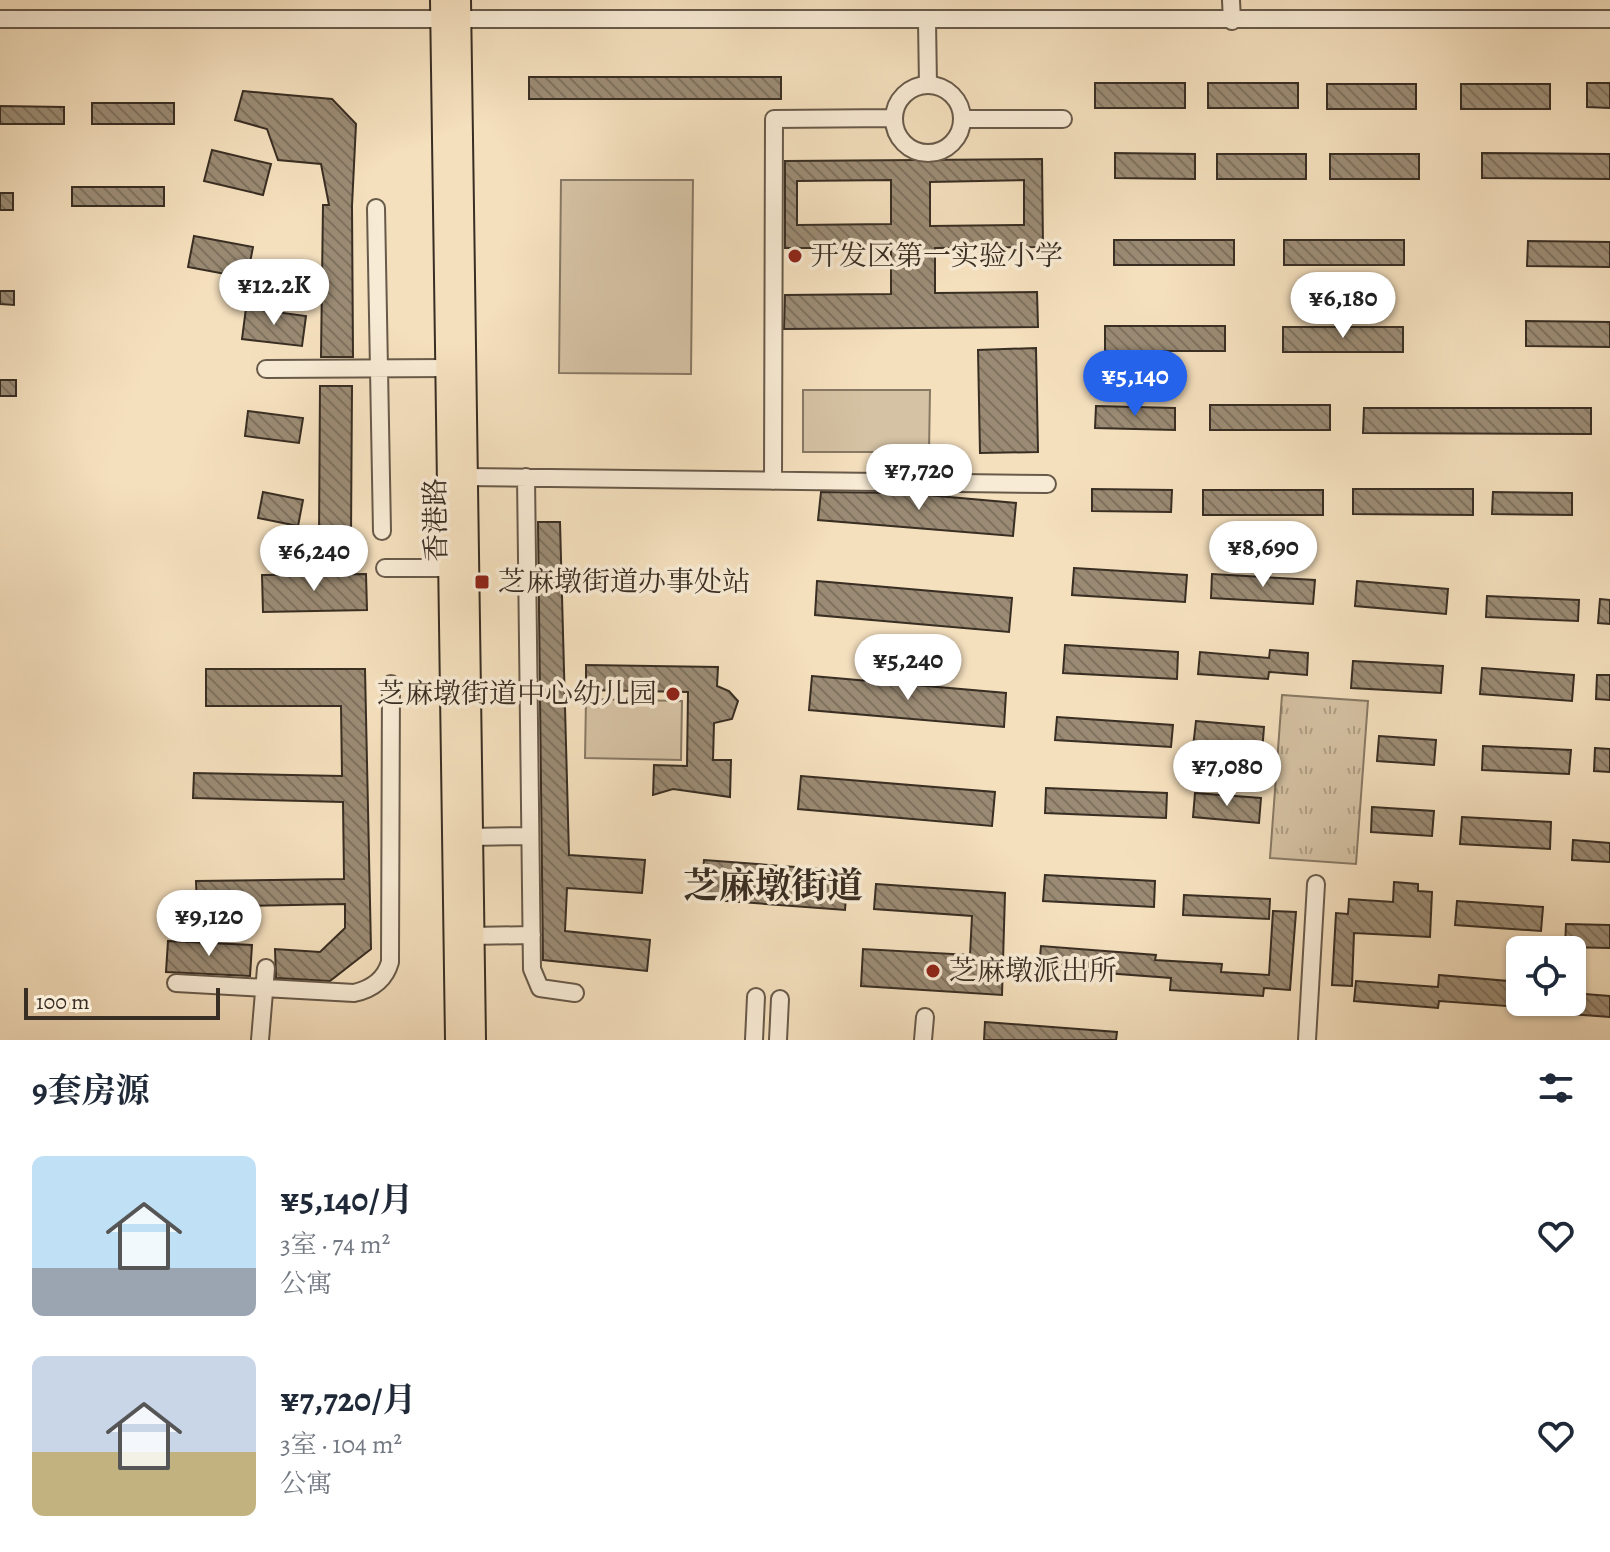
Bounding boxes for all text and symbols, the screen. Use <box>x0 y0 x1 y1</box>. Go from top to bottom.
place label: 开发区第一实验小学 <box>811 237 1063 275</box>
marker: 开发区第一实验小学 <box>786 247 804 265</box>
pin: ¥12.2K <box>209 259 339 327</box>
text: ¥12.2K <box>237 267 311 302</box>
pin: ¥6,180 <box>1278 272 1408 340</box>
text: ¥6,180 <box>1309 280 1377 315</box>
pin: ¥5,140 <box>1070 350 1200 418</box>
text: ¥5,140 <box>1101 358 1169 393</box>
pin: ¥7,720 <box>854 444 984 512</box>
text: ¥7,720 <box>884 452 954 487</box>
street label: 香港路 <box>416 478 456 562</box>
pin: ¥8,690 <box>1198 521 1328 589</box>
pin: ¥6,240 <box>249 525 379 593</box>
text: ¥8,690 <box>1227 529 1299 564</box>
text: ¥6,240 <box>278 533 350 568</box>
place label: 芝麻墩街道办事处站 <box>498 563 750 601</box>
marker: 芝麻墩街道办事处站 <box>473 573 491 591</box>
pin: ¥5,240 <box>843 634 973 702</box>
text: ¥5,240 <box>873 642 943 677</box>
place label: 芝麻墩街道中心幼儿园 <box>377 675 657 713</box>
marker: 芝麻墩街道中心幼儿园 <box>664 685 682 703</box>
pin: ¥7,080 <box>1162 740 1292 808</box>
text: ¥7,080 <box>1191 748 1263 783</box>
district label: 芝麻墩街道 <box>683 861 863 910</box>
pin: ¥9,120 <box>144 890 274 958</box>
text: ¥9,120 <box>175 898 243 933</box>
map controls <box>1506 936 1586 1016</box>
button: locate <box>1506 936 1586 1016</box>
place label: 芝麻墩派出所 <box>949 952 1117 990</box>
marker: 芝麻墩派出所 <box>924 962 942 980</box>
scale bar <box>24 984 220 1020</box>
text: 100 m <box>36 987 90 1017</box>
icon: filters <box>1534 1066 1578 1110</box>
text: 9套房源 <box>32 1067 150 1114</box>
text: ¥5,140/月 <box>280 1176 414 1223</box>
icon: home <box>96 1188 192 1284</box>
icon: heart <box>1534 1214 1578 1258</box>
text: 3室 · 74 m² <box>280 1227 390 1262</box>
text: 公寓 <box>280 1266 332 1301</box>
text: ¥7,720/月 <box>280 1376 416 1423</box>
icon: home <box>96 1388 192 1484</box>
icon: heart <box>1534 1414 1578 1458</box>
text: 3室 · 104 m² <box>280 1427 402 1462</box>
text: 公寓 <box>280 1466 332 1501</box>

